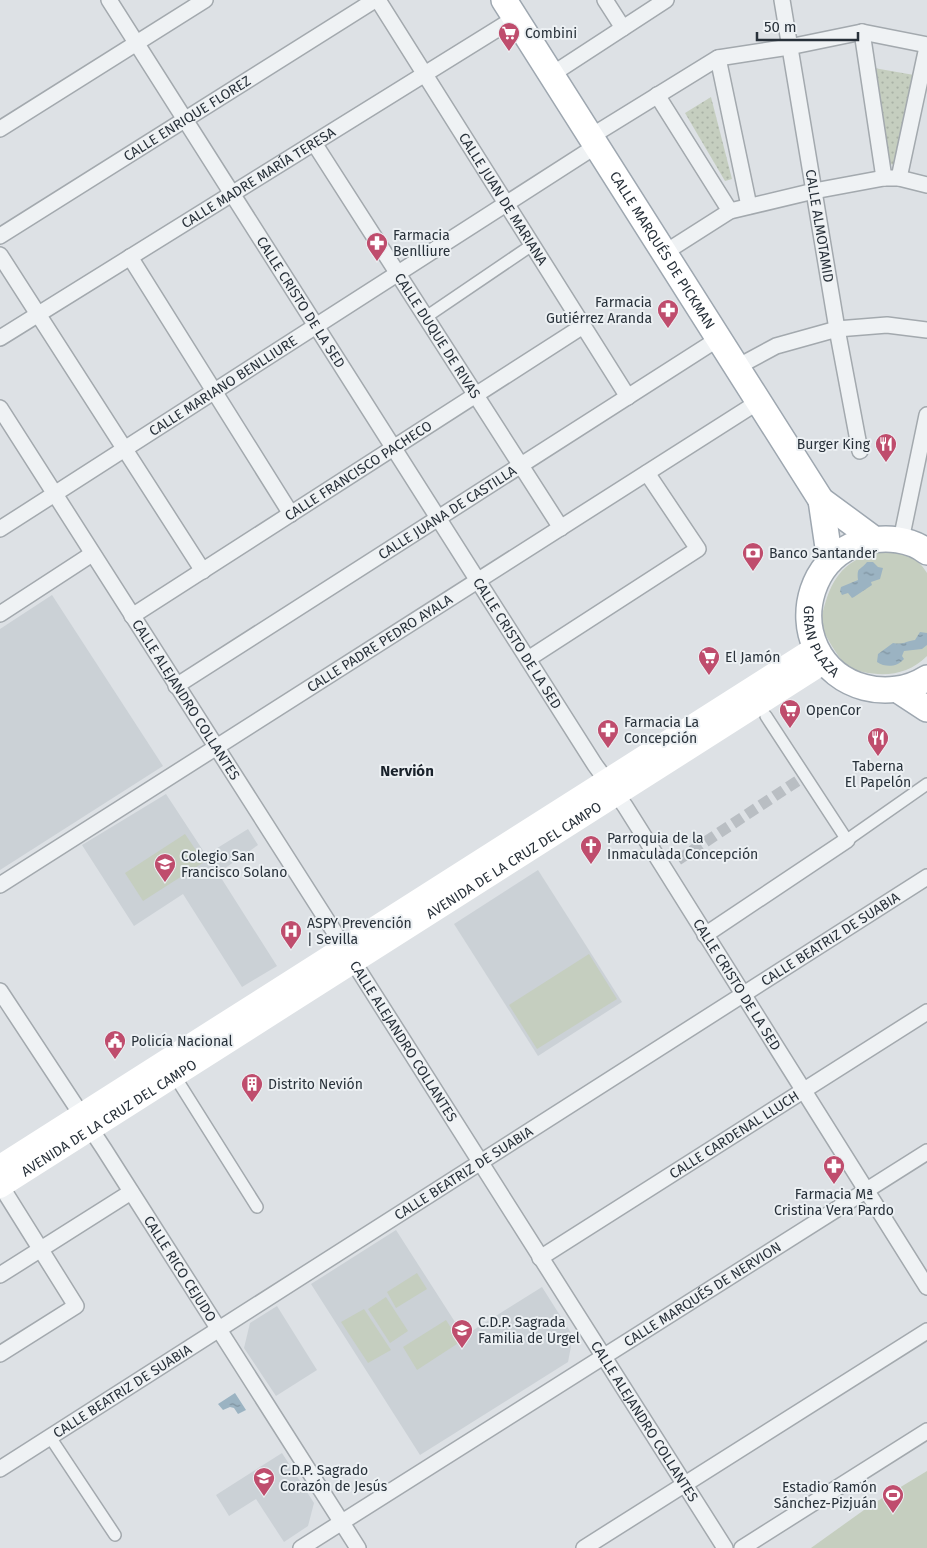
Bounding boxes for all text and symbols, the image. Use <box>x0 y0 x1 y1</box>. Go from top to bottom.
scale bar <box>757 10 858 42</box>
text: 50 m <box>764 18 797 36</box>
supermarket icon: Combini <box>497 21 521 52</box>
place label: Combini <box>525 25 577 42</box>
street label: CALLE ENRIQUE FLOREZ <box>121 72 254 165</box>
street label: CALLE MADRE MARÍA TERESA <box>178 124 339 232</box>
street label: CALLE JUAN DE MARIANA <box>455 130 551 268</box>
street label: CALLE MARQUÉS DE PICKMAN <box>606 168 718 332</box>
street label: CALLE ALMOTAMID <box>801 168 837 284</box>
place label: Farmacia Benlliure <box>393 227 450 260</box>
pharmacy icon: Farmacia Benlliure <box>365 231 389 262</box>
street label: CALLE CRISTO DE LA SED <box>253 234 349 371</box>
street label: CALLE DUQUE DE RIVAS <box>391 270 484 402</box>
place label: Farmacia Gutiérrez Aranda <box>546 294 652 327</box>
pharmacy icon: Farmacia Gutiérrez Aranda <box>656 298 680 329</box>
street label: CALLE MARIANO BENLLIURE <box>146 332 300 440</box>
street label: CALLE FRANCISCO PACHECO <box>282 417 435 525</box>
restaurant icon: Burger King <box>874 432 898 463</box>
place label: Burger King <box>797 436 871 453</box>
street label: CALLE JUANA DE CASTILLA <box>375 462 520 563</box>
bank icon: Banco Santander <box>741 541 765 572</box>
place label: Banco Santander <box>769 545 878 562</box>
street label: CALLE CRISTO DE LA SED <box>469 575 565 712</box>
street label: CALLE PADRE PEDRO AYALA <box>304 591 456 696</box>
street label: GRAN PLAZA <box>800 605 842 681</box>
street label: CALLE ALEJANDRO COLLANTES <box>128 616 243 784</box>
supermarket icon: El Jamón <box>697 645 721 676</box>
place label: El Jamón <box>725 649 780 666</box>
supermarket icon: OpenCor <box>778 698 802 729</box>
place label: OpenCor <box>806 702 862 719</box>
place label: Farmacia La Concepción <box>624 714 699 747</box>
pharmacy icon: Farmacia La Concepción <box>596 718 620 749</box>
restaurant icon: Taberna El Papelón <box>866 726 890 757</box>
place label: Taberna El Papelón <box>845 758 911 791</box>
district label: Nervión <box>380 762 434 780</box>
street label: AVENIDA DE LA CRUZ DEL CAMPO <box>423 798 605 923</box>
place label: Parroquia de la Inmaculada Concepción <box>607 830 758 863</box>
church icon: Parroquia de la Inmaculada Concepción <box>579 834 603 865</box>
place label: Colegio San Francisco Solano <box>181 848 287 881</box>
school or university icon: Colegio San Francisco Solano <box>153 852 177 883</box>
street label: CALLE BEATRIZ DE SUABIA <box>758 889 903 990</box>
place label: ASPY Prevención | Sevilla <box>307 915 412 948</box>
street label: CALLE CRISTO DE LA SED <box>689 916 784 1054</box>
hospital icon: ASPY Prevención | Sevilla <box>279 919 303 950</box>
street label: CALLE ALEJANDRO COLLANTES <box>346 958 461 1125</box>
public building icon: Policía Nacional <box>103 1029 127 1060</box>
place label: Policía Nacional <box>131 1033 233 1050</box>
street label: AVENIDA DE LA CRUZ DEL CAMPO <box>18 1056 200 1180</box>
building icon: Distrito Nevión <box>240 1072 264 1103</box>
place label: Distrito Nevión <box>268 1076 363 1093</box>
street label: CALLE CARDENAL LLUCH <box>666 1087 802 1183</box>
street label: CALLE BEATRIZ DE SUABIA <box>391 1123 536 1224</box>
pharmacy icon: Farmacia Mª Cristina Vera Pardo <box>822 1154 846 1185</box>
place label: Farmacia Mª Cristina Vera Pardo <box>774 1186 894 1219</box>
street label: CALLE RICO CEJUDO <box>140 1213 220 1325</box>
street label: CALLE MARQUÉS DE NERVION <box>621 1238 785 1351</box>
place label: C.D.P. Sagrada Familia de Urgel <box>478 1314 580 1347</box>
school or university icon: C.D.P. Sagrada Familia de Urgel <box>450 1318 474 1349</box>
street label: CALLE ALEJANDRO COLLANTES <box>587 1338 702 1506</box>
street label: CALLE BEATRIZ DE SUABIA <box>50 1341 195 1442</box>
place label: C.D.P. Sagrado Corazón de Jesús <box>280 1462 388 1495</box>
school or university icon: C.D.P. Sagrado Corazón de Jesús <box>252 1466 276 1497</box>
place label: Estadio Ramón Sánchez-Pizjuán <box>774 1479 877 1512</box>
sports icon: Estadio Ramón Sánchez-Pizjuán <box>881 1483 905 1514</box>

